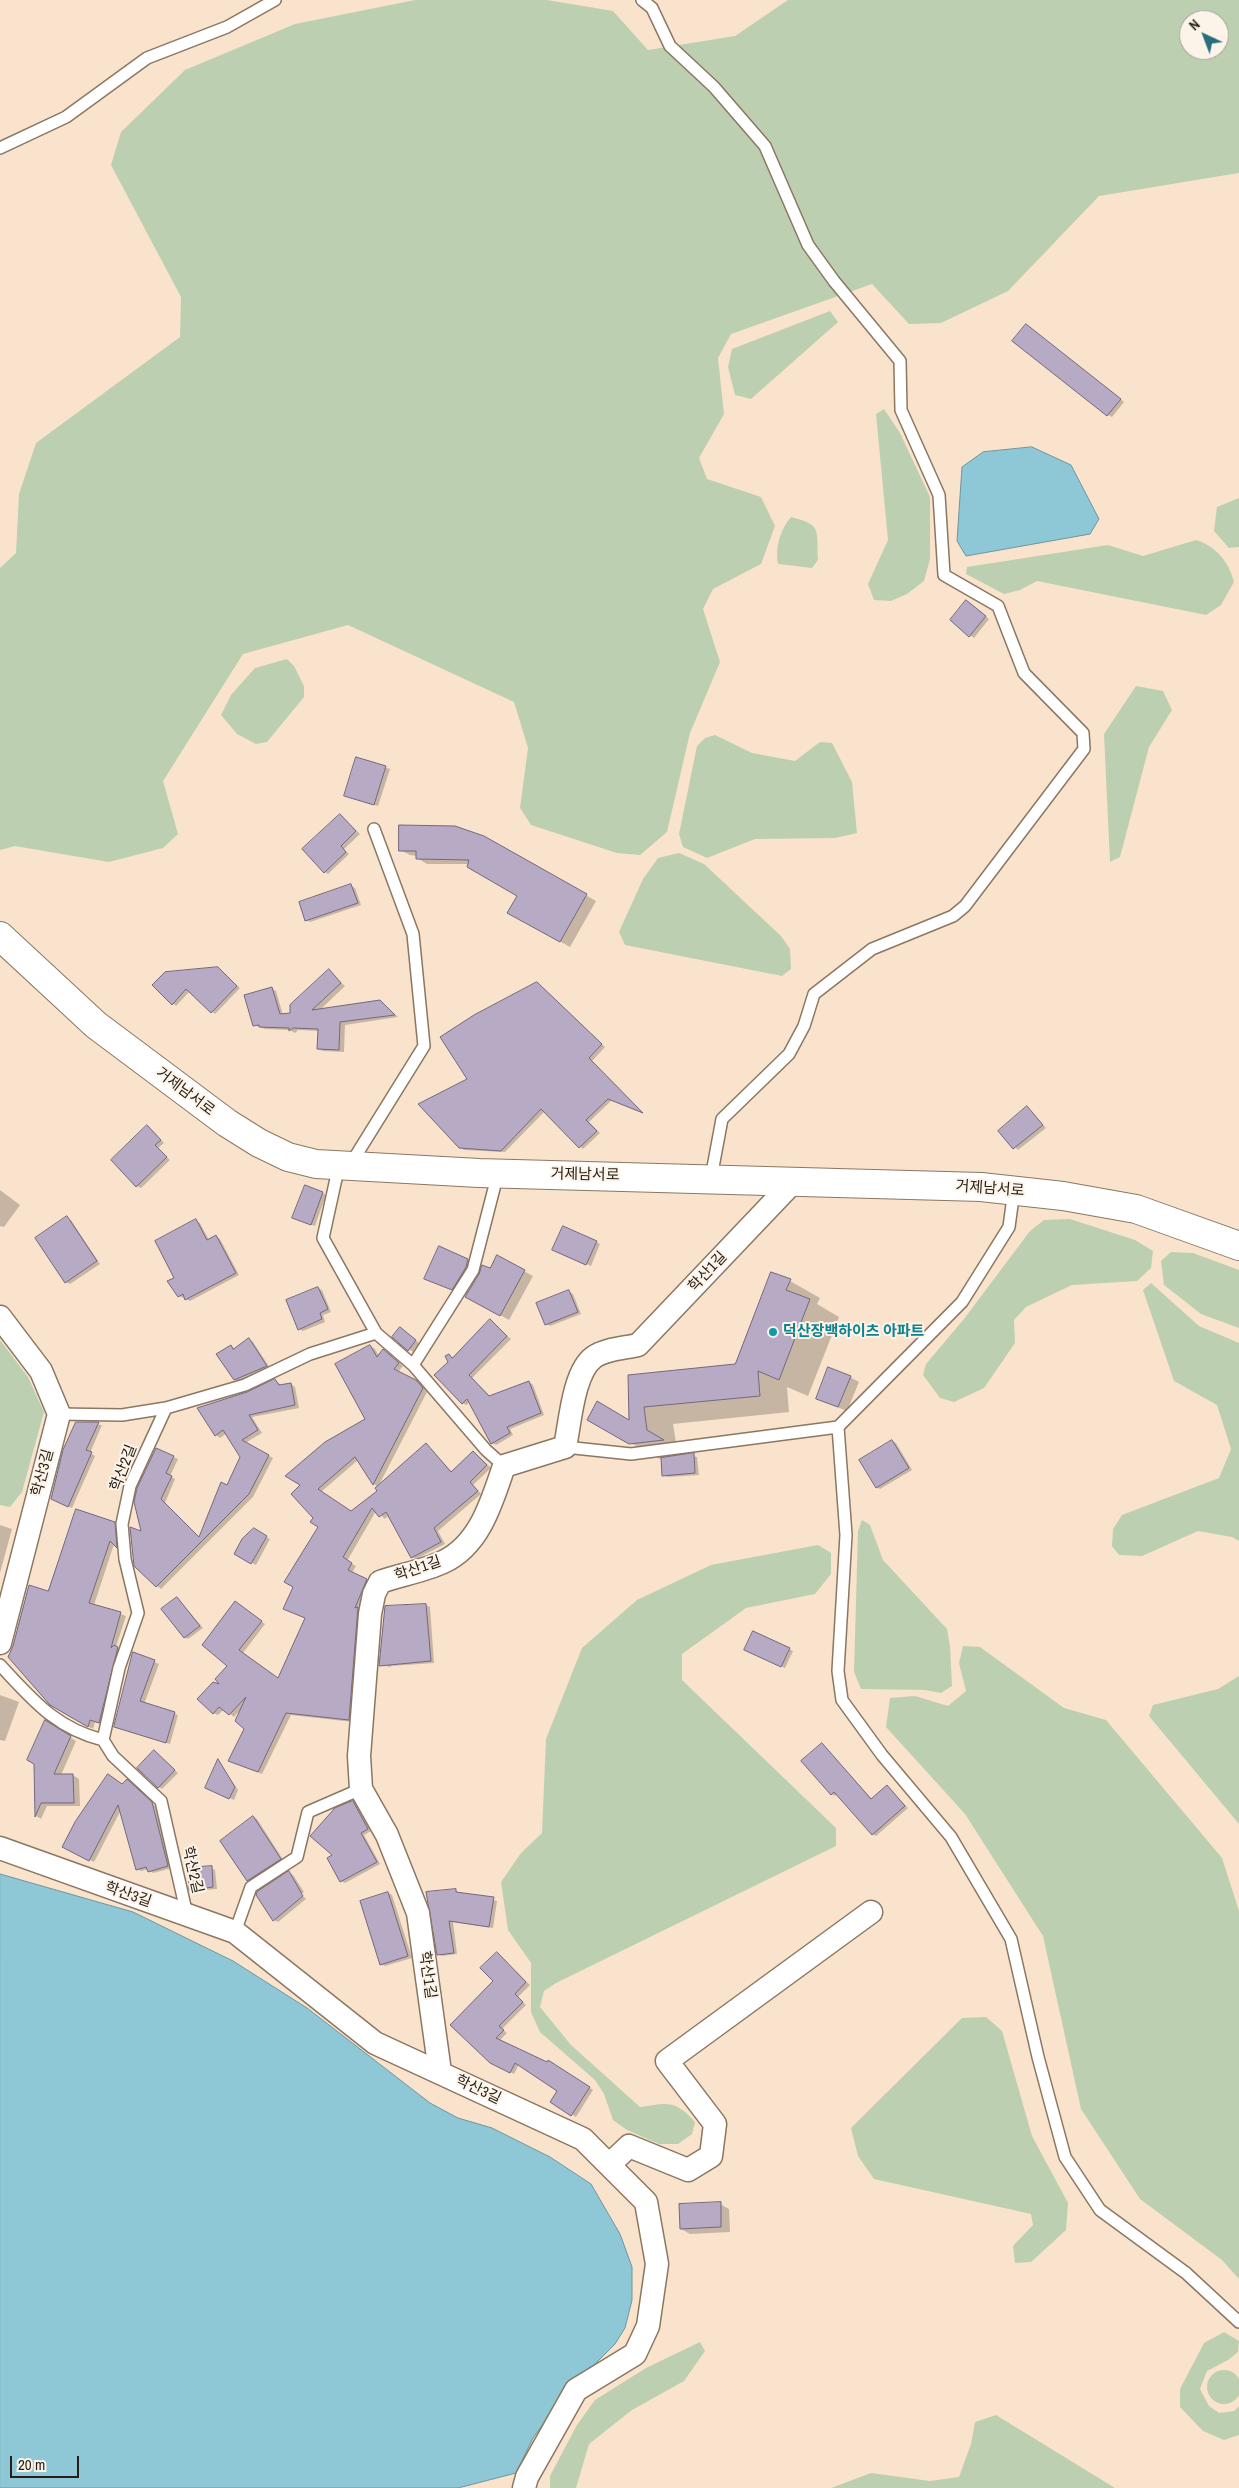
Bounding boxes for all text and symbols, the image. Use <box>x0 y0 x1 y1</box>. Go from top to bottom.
north arrow <box>1179 10 1229 60</box>
text: N <box>1185 15 1204 34</box>
street label: 거제남서로 <box>152 1064 218 1120</box>
street label: 거제남서로 <box>550 1165 620 1185</box>
street label: 거제남서로 <box>955 1178 1025 1200</box>
street label: 학산1길 <box>685 1248 731 1296</box>
place label: 덕산장백하이츠 아파트 <box>783 1323 924 1341</box>
marker: 덕산장백하이츠 아파트 <box>767 1326 779 1338</box>
street label: 학산2길 <box>107 1442 141 1494</box>
street label: 학산3길 <box>28 1447 58 1499</box>
street label: 학산1길 <box>392 1553 444 1585</box>
street label: 학산2길 <box>178 1844 206 1896</box>
street label: 학산3길 <box>102 1879 154 1911</box>
street label: 학산1길 <box>415 1950 439 2000</box>
street label: 학산3길 <box>452 2072 504 2108</box>
scale bar <box>12 2446 81 2478</box>
text: 20 m <box>18 2454 45 2475</box>

